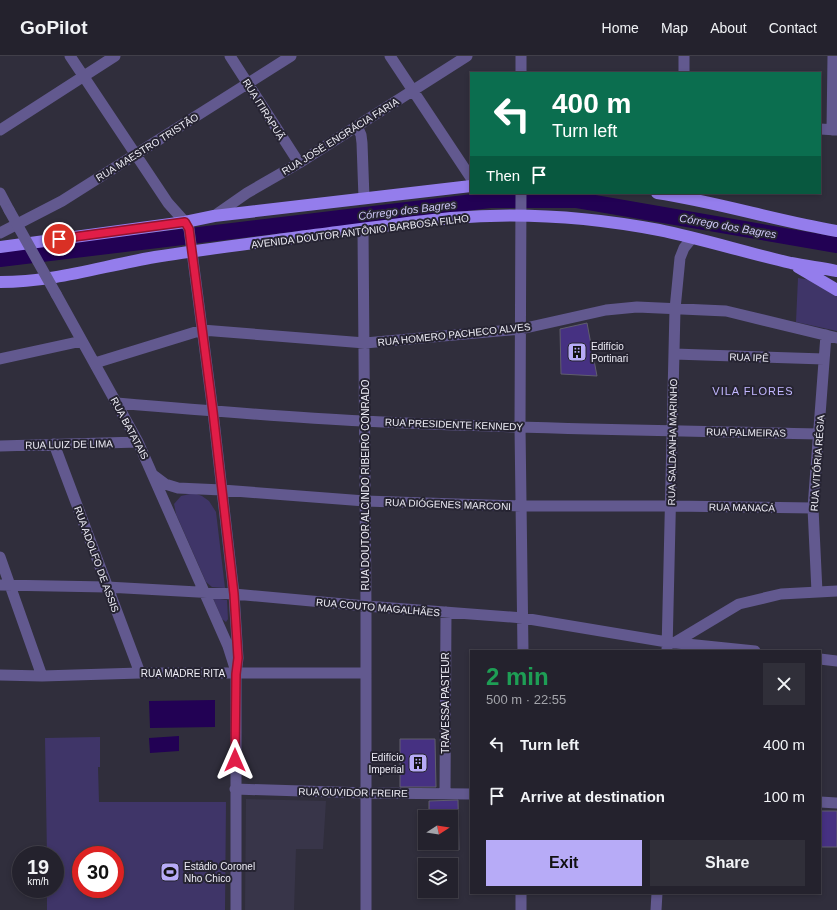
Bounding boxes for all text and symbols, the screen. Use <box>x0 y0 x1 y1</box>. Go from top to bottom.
text: GoPilot <box>20 17 88 38</box>
text: Home <box>602 20 639 36</box>
text: Map <box>661 20 688 36</box>
text: About <box>710 20 747 36</box>
text: Contact <box>769 20 817 36</box>
street label: RUA ITIRAPUÃ <box>241 76 288 142</box>
icon: left <box>486 88 538 140</box>
text: 400 m <box>552 88 631 119</box>
street label: RUA JOSÉ ENGRÁCIA FARIA <box>279 95 401 177</box>
street label: RUA MAESTRO TRISTÃO <box>93 110 201 184</box>
text: Turn left <box>552 121 617 141</box>
icon: arrive <box>528 164 550 186</box>
text: Then <box>486 167 520 184</box>
water label: Córrego dos Bagres <box>357 198 457 222</box>
street label: AVENIDA DOUTOR ANTÔNIO BARBOSA FILHO <box>251 212 470 250</box>
water label: Córrego dos Bagres <box>678 212 778 241</box>
pin <box>42 222 76 256</box>
icon: arrive <box>48 228 70 250</box>
street label: RUA HOMERO PACHECO ALVES <box>377 321 531 348</box>
building icon: Edifício Portinari <box>566 341 588 363</box>
place label: Edifício Portinari <box>591 341 628 364</box>
street label: RUA IPÊ <box>729 350 769 364</box>
street label: RUA SALDANHA MARINHO <box>666 378 679 505</box>
street label: RUA DOUTOR ALCINDO RIBEIRO CONRADO <box>360 379 371 590</box>
district label: VILA FLORES <box>712 385 794 397</box>
street label: RUA BATATAIS <box>109 395 151 461</box>
street label: RUA VITÓRIA RÉGIA <box>808 414 826 512</box>
street label: RUA PRESIDENTE KENNEDY <box>385 417 524 432</box>
street label: RUA PALMEIRAS <box>706 426 786 439</box>
street label: RUA LUIZ DE LIMA <box>25 438 113 451</box>
street label: RUA DIÓGENES MARCONI <box>385 496 511 512</box>
street label: RUA MANACÁ <box>709 500 775 514</box>
street label: RUA ADOLFO DE ASSIS <box>72 505 121 614</box>
street label: RUA COUTO MAGALHÃES <box>316 596 441 618</box>
street label: TRAVESSA PASTEUR <box>440 652 451 754</box>
text: 2 min <box>486 663 549 690</box>
button: close <box>763 663 805 705</box>
street label: RUA MADRE RITA <box>141 668 225 679</box>
text: 500 m · 22:55 <box>486 692 566 707</box>
icon: left <box>486 733 508 755</box>
text: Turn left <box>520 736 579 753</box>
text: 400 m <box>763 736 805 753</box>
position arrow <box>214 739 256 781</box>
place label: Edifício Imperial <box>368 752 404 775</box>
building icon: Edifício Imperial <box>407 752 429 774</box>
icon: arrive <box>486 785 508 807</box>
street label: RUA OUVIDOR FREIRE <box>298 786 408 799</box>
text: Arrive at destination <box>520 788 665 805</box>
text: 100 m <box>763 788 805 805</box>
north arrow <box>418 810 458 850</box>
map controls <box>418 810 458 898</box>
button: Exit <box>486 840 642 886</box>
button: Share <box>650 840 805 886</box>
speed limit sign: 30 <box>72 846 124 898</box>
text: 19 <box>27 856 49 878</box>
button: layers <box>418 858 458 898</box>
sports icon: Estádio Coronel Nho Chico <box>159 861 181 883</box>
place label: Estádio Coronel Nho Chico <box>184 861 255 884</box>
text: km/h <box>27 876 49 887</box>

